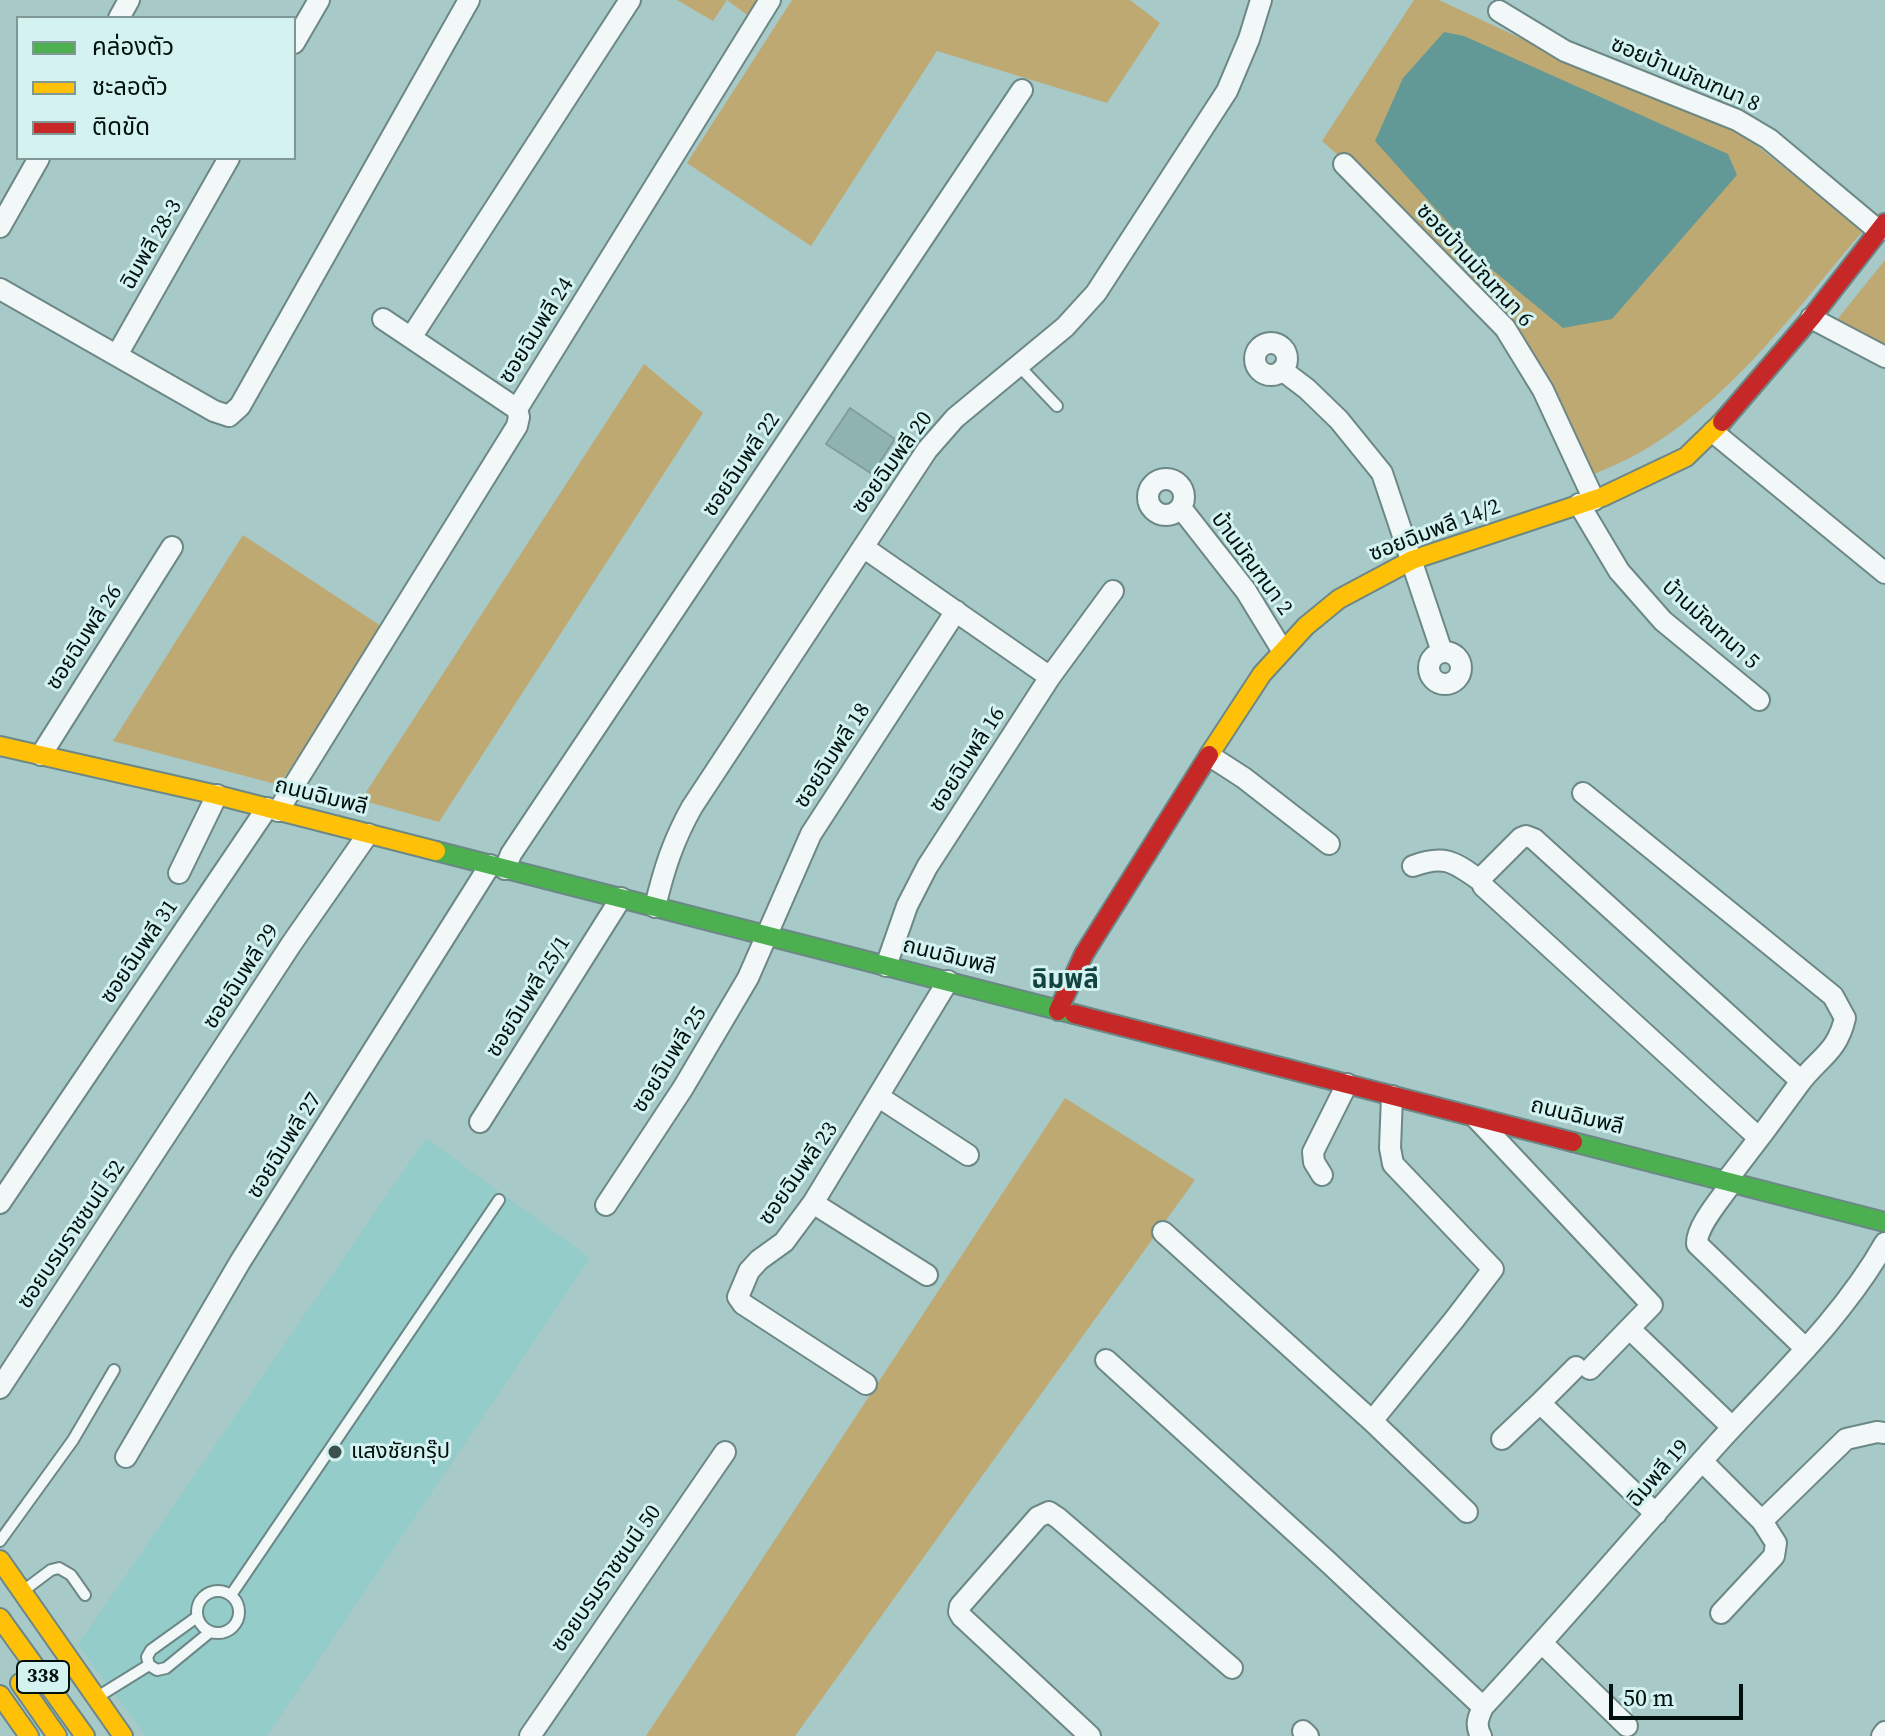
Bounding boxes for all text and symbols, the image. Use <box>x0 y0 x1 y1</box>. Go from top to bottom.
legend <box>16 16 296 160</box>
text: คล่องตัว <box>92 30 174 63</box>
street label: ซอยบ้านมัณฑนา 8 <box>1606 32 1764 118</box>
text: ชะลอตัว <box>92 70 168 103</box>
text: ติดขัด <box>92 110 150 143</box>
street label: ฉิมพลี 28-3 <box>116 195 188 295</box>
street label: ซอยบ้านมัณฑนา 6 <box>1410 199 1538 333</box>
street label: ซอยฉิมพลี 24 <box>494 273 580 389</box>
street label: ซอยฉิมพลี 20 <box>847 407 939 519</box>
street label: ซอยฉิมพลี 22 <box>698 408 786 522</box>
street label: ซอยฉิมพลี 14/2 <box>1366 494 1504 568</box>
street label: บ้านมัณฑนา 2 <box>1205 507 1297 621</box>
street label: บ้านมัณฑนา 5 <box>1656 575 1764 675</box>
street label: ซอยฉิมพลี 26 <box>41 581 129 695</box>
street label: ซอยฉิมพลี 18 <box>789 699 877 813</box>
street label: ซอยฉิมพลี 16 <box>924 703 1012 817</box>
street label: ถนนฉิมพลี <box>272 773 370 821</box>
street label: ซอยฉิมพลี 31 <box>96 895 184 1009</box>
street label: ซอยฉิมพลี 29 <box>198 920 286 1034</box>
street label: ซอยฉิมพลี 25/1 <box>481 932 577 1062</box>
street label: ถนนฉิมพลี <box>900 933 998 981</box>
district label: ฉิมพลี <box>1031 965 1099 997</box>
street label: ซอยฉิมพลี 25 <box>627 1002 713 1118</box>
street label: ซอยฉิมพลี 27 <box>242 1088 328 1204</box>
street label: ถนนฉิมพลี <box>1528 1093 1626 1141</box>
street label: ซอยฉิมพลี 23 <box>754 1117 844 1231</box>
street label: ซอยบรมราชชนนี 52 <box>13 1156 131 1314</box>
street label: ฉิมพลี 19 <box>1622 1434 1696 1514</box>
place label: แสงชัยกรุ๊ป <box>351 1439 450 1465</box>
marker: แสงชัยกรุ๊ป <box>326 1443 344 1461</box>
street label: ซอยบรมราชชนนี 50 <box>546 1500 668 1658</box>
road number: 338 <box>17 1661 69 1693</box>
scale bar <box>1613 1668 1747 1718</box>
text: 50 m <box>1623 1681 1674 1714</box>

